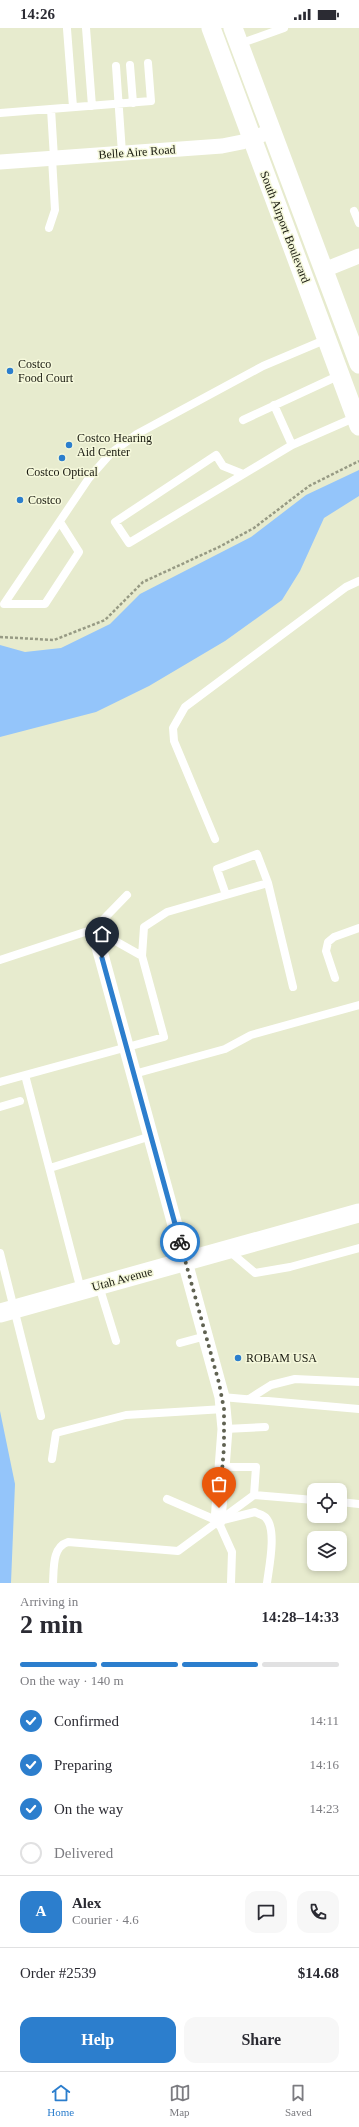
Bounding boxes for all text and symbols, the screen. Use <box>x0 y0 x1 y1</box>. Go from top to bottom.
text: 14:26 <box>20 6 55 22</box>
street label: Belle Aire Road <box>98 142 176 162</box>
street label: South Airport Boulevard <box>257 169 313 285</box>
place label: Costco Food Court <box>18 357 74 385</box>
marker: Costco Food Court <box>5 366 15 376</box>
place label: Costco Hearing Aid Center <box>77 431 152 459</box>
marker: Costco Hearing Aid Center <box>64 440 74 450</box>
marker: Costco Optical <box>57 453 67 463</box>
place label: Costco Optical <box>26 465 98 479</box>
place label: Costco <box>28 493 61 507</box>
marker: Costco <box>15 495 25 505</box>
pin <box>85 917 119 958</box>
icon: home <box>91 923 113 945</box>
courier <box>160 1222 200 1262</box>
icon: bike <box>169 1231 191 1253</box>
street label: Utah Avenue <box>90 1264 154 1294</box>
place label: ROBAM USA <box>246 1351 317 1365</box>
marker: ROBAM USA <box>233 1353 243 1363</box>
pin <box>202 1467 236 1508</box>
icon: bag <box>208 1473 230 1495</box>
map controls <box>307 1483 347 1571</box>
button: locate <box>307 1483 347 1523</box>
button: layers <box>307 1531 347 1571</box>
text: Arriving in <box>20 1594 78 1609</box>
text: 14:28–14:33 <box>262 1609 339 1625</box>
text: 2 min <box>20 1610 83 1639</box>
text: On the way · 140 m <box>20 1673 124 1688</box>
icon: check <box>20 1710 42 1732</box>
text: Confirmed <box>54 1713 119 1729</box>
text: 14:11 <box>310 1713 339 1728</box>
icon: check <box>20 1754 42 1776</box>
text: Preparing <box>54 1757 112 1773</box>
text: 14:16 <box>309 1757 339 1772</box>
icon: check <box>20 1798 42 1820</box>
text: On the way <box>54 1801 123 1817</box>
text: 14:23 <box>309 1801 339 1816</box>
text: Delivered <box>54 1845 113 1861</box>
button: chat <box>245 1891 287 1933</box>
button: phone <box>297 1891 339 1933</box>
text: Alex <box>72 1895 101 1911</box>
text: A <box>36 1903 46 1919</box>
text: Courier · 4.6 <box>72 1912 139 1927</box>
text: Order #2539 <box>20 1965 96 1981</box>
text: $14.68 <box>298 1965 339 1981</box>
button: Help <box>20 2017 176 2063</box>
button: Share <box>184 2017 339 2063</box>
tab: Home <box>47 2082 74 2118</box>
tab: Map <box>169 2082 191 2118</box>
tab: Saved <box>285 2082 312 2118</box>

